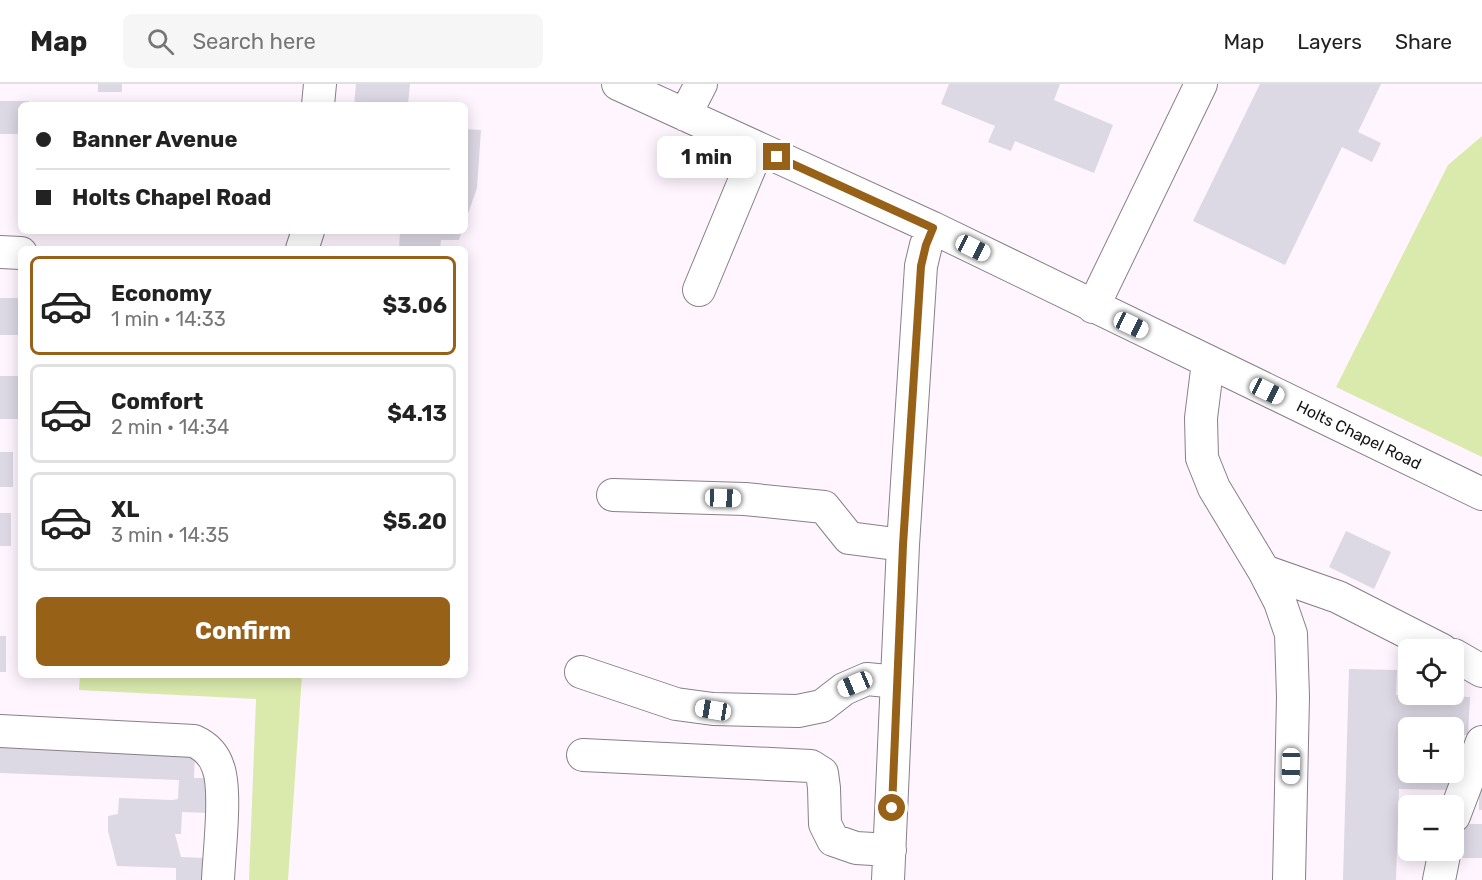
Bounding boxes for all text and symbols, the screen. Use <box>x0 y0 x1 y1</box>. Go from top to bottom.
search box <box>123 14 543 68</box>
text: Map <box>30 25 87 58</box>
icon: search <box>144 25 177 58</box>
text: Search here <box>192 28 316 55</box>
text: Map <box>1223 29 1264 54</box>
text: Layers <box>1297 29 1362 54</box>
text: Share <box>1395 29 1452 54</box>
text: Banner Avenue <box>72 126 237 153</box>
callout: 1 min <box>657 136 756 178</box>
route end <box>763 143 790 170</box>
text: 1 min <box>681 145 732 169</box>
text: Holts Chapel Road <box>72 184 271 211</box>
car <box>953 232 993 264</box>
icon: car <box>39 279 93 333</box>
text: Economy <box>111 280 212 307</box>
text: $3.06 <box>382 292 447 319</box>
text: 1 min · 14:33 <box>111 307 226 331</box>
car <box>1111 309 1151 341</box>
car <box>1247 375 1287 407</box>
icon: car <box>39 387 93 441</box>
text: Comfort <box>111 388 203 415</box>
street label: Holts Chapel Road <box>1294 397 1424 473</box>
text: $4.13 <box>387 400 447 427</box>
text: 2 min · 14:34 <box>111 415 229 439</box>
car <box>705 488 741 508</box>
icon: car <box>39 495 93 549</box>
text: XL <box>111 496 139 523</box>
text: $5.20 <box>383 508 447 535</box>
text: 3 min · 14:35 <box>111 523 229 547</box>
button: Confirm <box>36 597 450 666</box>
map controls <box>1398 639 1464 861</box>
button: locate <box>1398 639 1464 705</box>
car <box>835 669 875 699</box>
car <box>694 698 732 722</box>
button: + <box>1398 717 1464 783</box>
car <box>1282 748 1300 784</box>
route start <box>878 794 905 821</box>
button: − <box>1398 795 1464 861</box>

